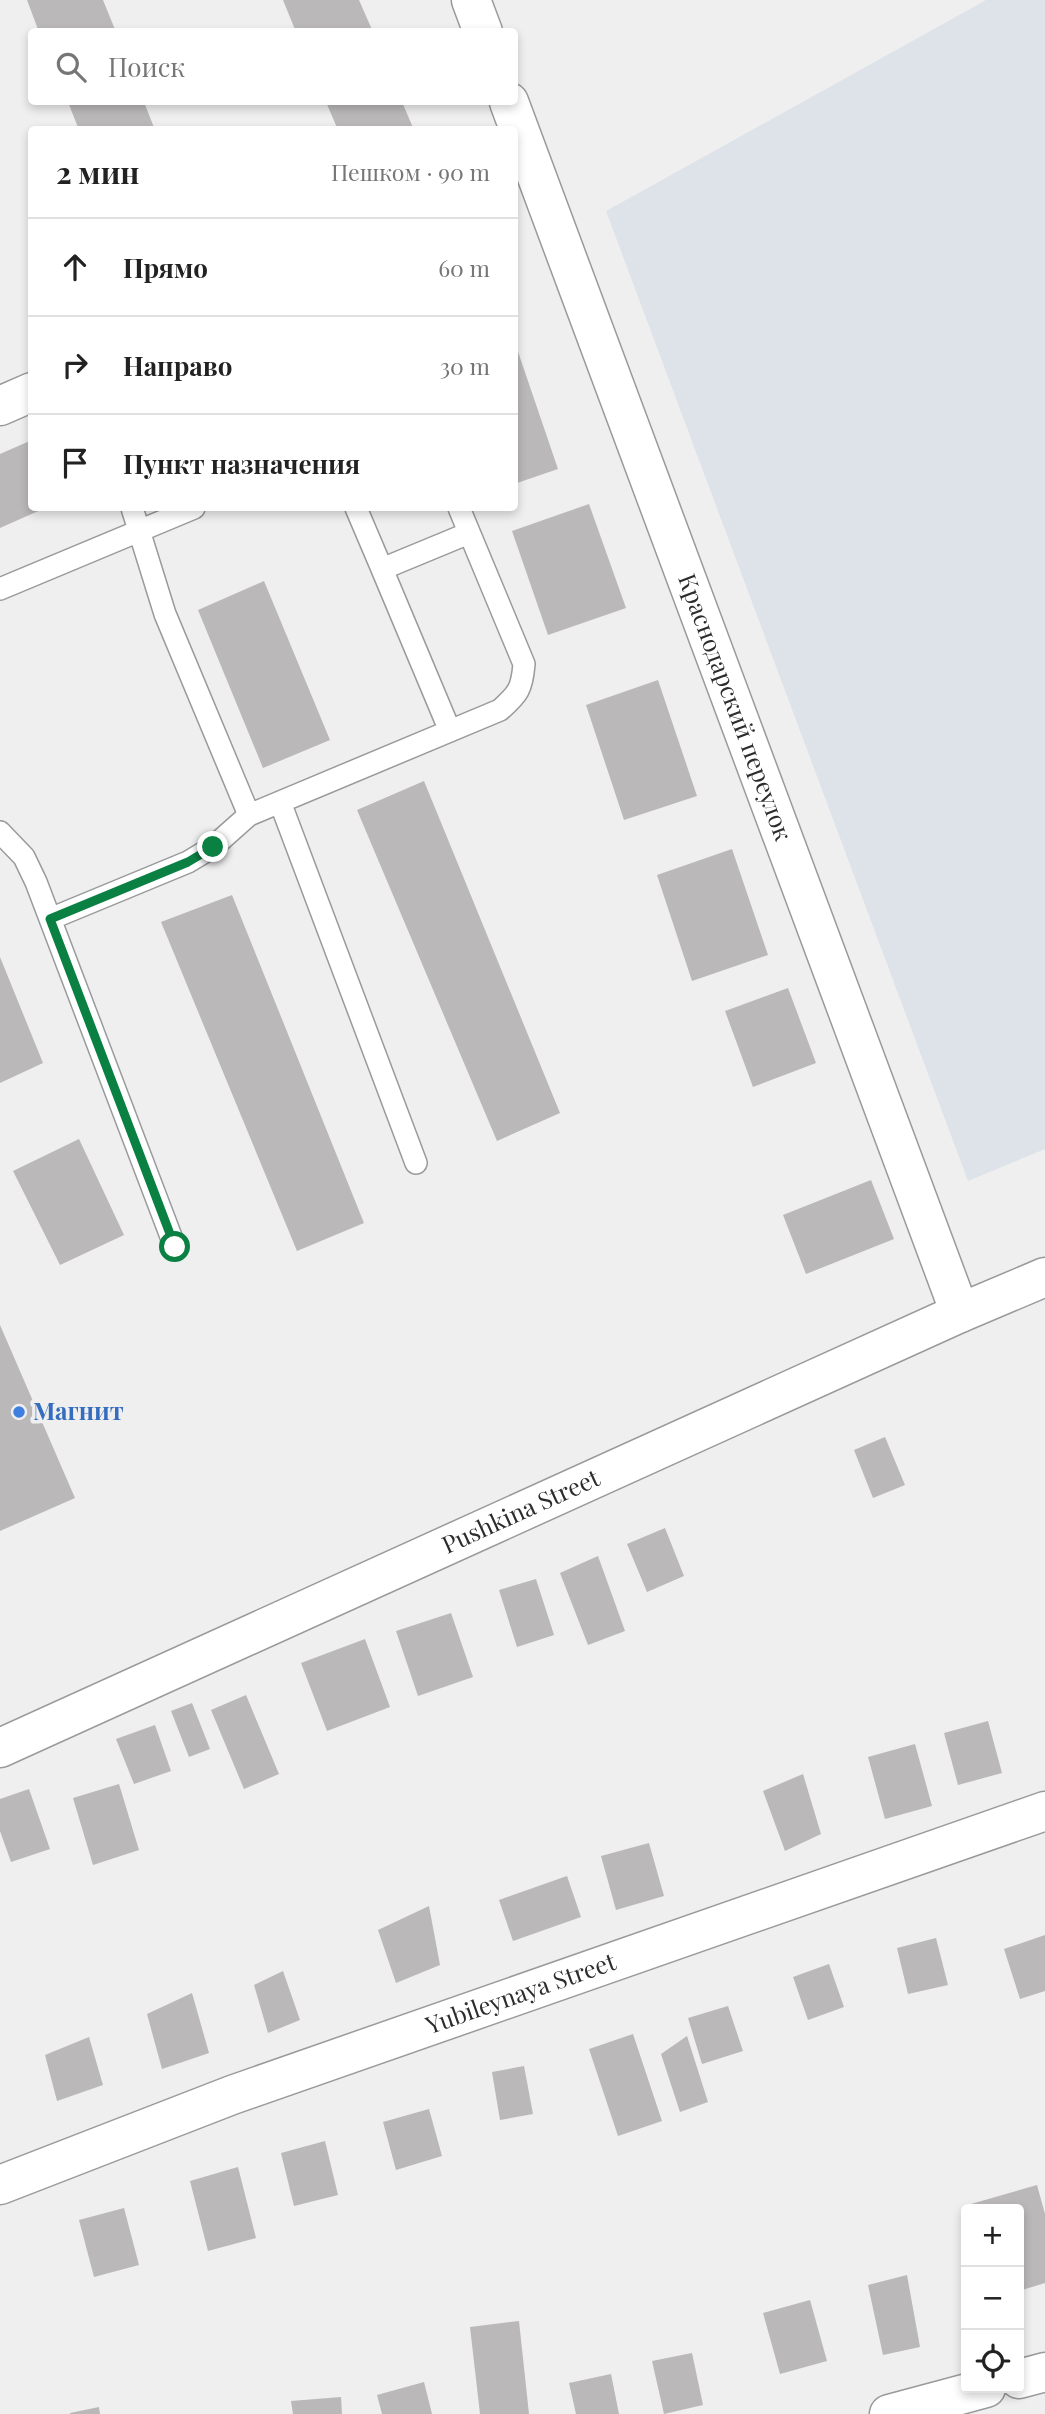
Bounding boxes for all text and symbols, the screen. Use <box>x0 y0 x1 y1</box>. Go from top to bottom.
search box <box>28 28 518 105</box>
icon: search <box>52 48 90 86</box>
text: Поиск <box>108 49 185 84</box>
text: 2 мин <box>56 152 139 192</box>
text: Пешком · 90 m <box>331 156 490 187</box>
icon: ahead <box>56 248 94 286</box>
text: Прямо <box>123 250 208 285</box>
text: 60 m <box>438 252 490 283</box>
icon: right <box>56 346 94 384</box>
text: Направо <box>123 348 232 383</box>
text: 30 m <box>440 350 490 381</box>
icon: arrive <box>56 444 94 482</box>
text: Пункт назначения <box>123 446 360 481</box>
street label: Краснодарский переулок <box>672 569 801 845</box>
route end <box>197 831 228 862</box>
route start <box>159 1231 190 1262</box>
place label: Магнит <box>33 1394 124 1426</box>
marker: Магнит <box>11 1404 27 1420</box>
street label: Pushkina Street <box>436 1460 604 1560</box>
street label: Yubileynaya Street <box>420 1944 620 2040</box>
map controls <box>961 2204 1024 2393</box>
button: + <box>961 2204 1024 2267</box>
button: − <box>961 2267 1024 2330</box>
button: locate <box>961 2330 1024 2393</box>

